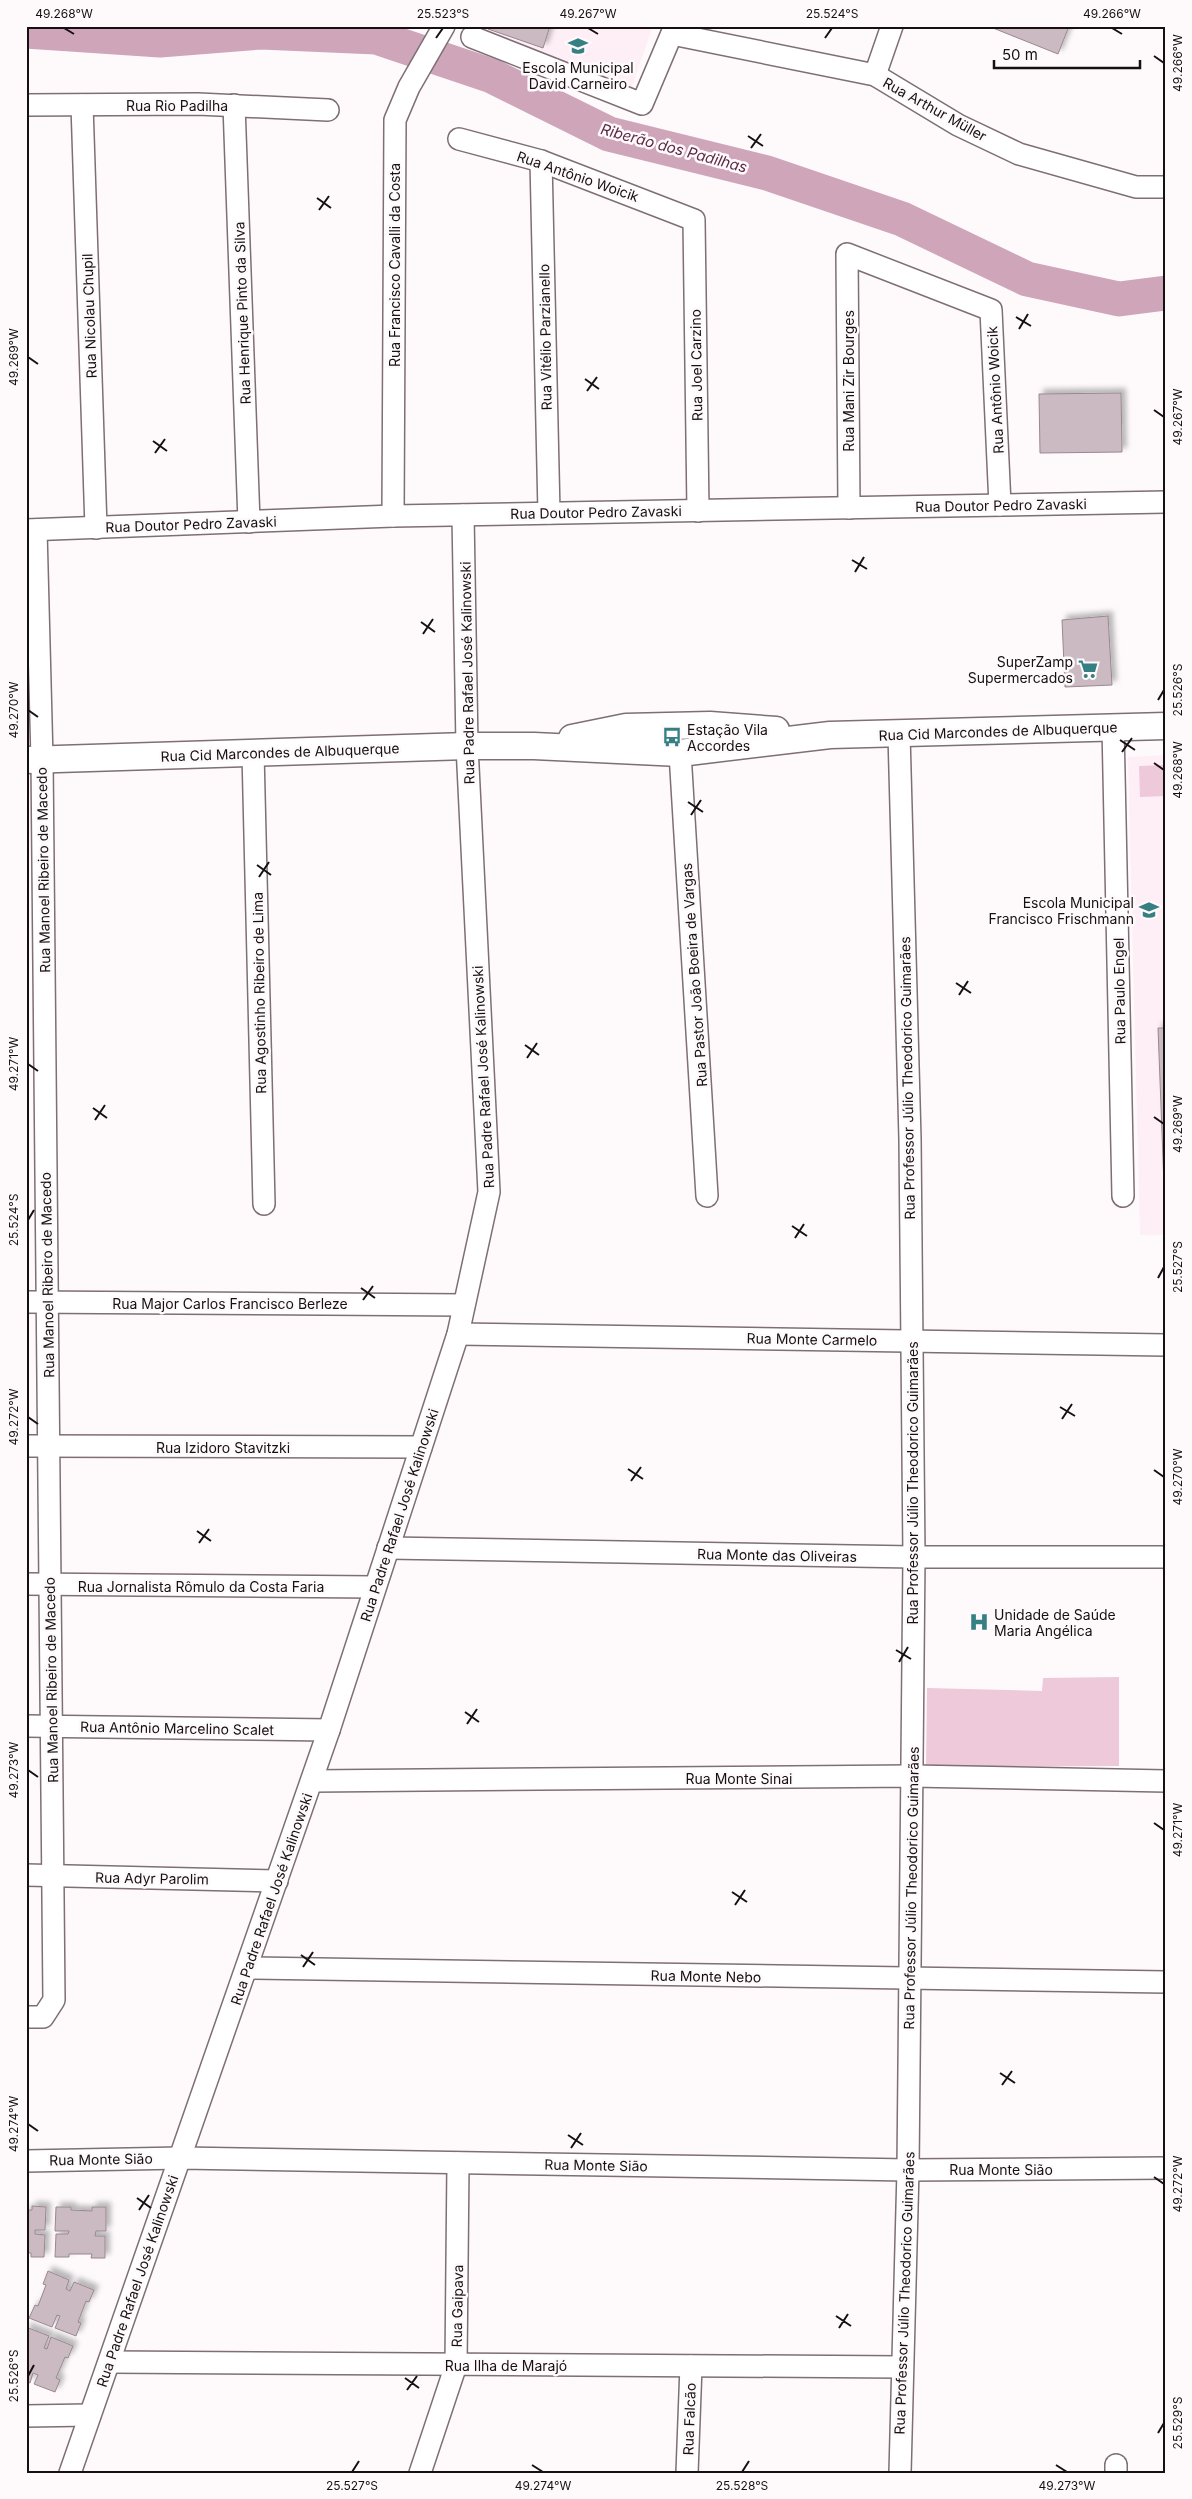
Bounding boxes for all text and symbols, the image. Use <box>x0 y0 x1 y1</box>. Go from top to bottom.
text: 49.268°W <box>35 6 93 21</box>
text: 25.523°S <box>417 6 470 21</box>
text: 49.267°W <box>559 6 617 21</box>
text: 25.524°S <box>806 6 859 21</box>
text: 49.266°W <box>1083 6 1141 21</box>
text: 49.266°W <box>1170 34 1185 92</box>
school or university icon: Escola Municipal David Carneiro <box>567 35 589 57</box>
scale bar <box>994 38 1141 70</box>
text: 50 m <box>1002 45 1038 64</box>
place label: Escola Municipal David Carneiro <box>522 59 634 92</box>
street label: Rua Arthur Müller <box>880 74 990 144</box>
street label: Rua Rio Padilha <box>126 97 228 114</box>
water label: Riberão dos Padilhas <box>599 119 749 177</box>
street label: Rua Antônio Woicik <box>515 147 641 205</box>
street label: Rua Francisco Cavalli da Costa <box>386 163 403 367</box>
street label: Rua Henrique Pinto da Silva <box>230 221 254 405</box>
street label: Rua Nicolau Chupil <box>78 253 100 379</box>
street label: Rua Vitélio Parzianello <box>535 264 555 410</box>
street label: Rua Joel Carzino <box>687 309 705 421</box>
street label: Rua Mani Zir Bourges <box>840 310 857 452</box>
street label: Rua Antônio Woicik <box>983 325 1007 454</box>
text: 49.269°W <box>6 328 21 386</box>
text: 49.267°W <box>1170 388 1185 446</box>
street label: Rua Doutor Pedro Zavaski <box>915 495 1087 515</box>
street label: Rua Doutor Pedro Zavaski <box>510 502 682 522</box>
street label: Rua Doutor Pedro Zavaski <box>105 513 277 535</box>
street label: Rua Padre Rafael José Kalinowski <box>457 561 477 785</box>
place label: SuperZamp Supermercados <box>968 653 1073 686</box>
supermarket icon: SuperZamp Supermercados <box>1077 658 1099 680</box>
text: 25.526°S <box>1170 663 1185 716</box>
text: 49.270°W <box>6 681 21 739</box>
street label: Rua Cid Marcondes de Albuquerque <box>878 718 1118 744</box>
place label: Estação Vila Accordes <box>687 721 768 754</box>
bus stop icon: Estação Vila Accordes <box>661 726 683 748</box>
street label: Rua Cid Marcondes de Albuquerque <box>160 739 400 765</box>
text: 49.268°W <box>1170 741 1185 799</box>
street label: Rua Manoel Ribeiro de Macedo <box>33 767 53 973</box>
street label: Rua Pastor João Boeira de Vargas <box>678 862 710 1088</box>
street label: Rua Agostinho Ribeiro de Lima <box>249 892 269 1094</box>
place label: Escola Municipal Francisco Frischmann <box>989 894 1134 927</box>
school or university icon: Escola Municipal Francisco Frischmann <box>1138 899 1160 921</box>
street label: Rua Professor Júlio Theodorico Guimarães <box>896 936 918 1220</box>
street label: Rua Paulo Engel <box>1110 938 1128 1044</box>
street label: Rua Padre Rafael José Kalinowski <box>469 965 497 1189</box>
text: 49.271°W <box>6 1037 21 1091</box>
text: 49.269°W <box>1170 1095 1185 1153</box>
street label: Rua Manoel Ribeiro de Macedo <box>37 1172 57 1378</box>
text: 25.524°S <box>6 1193 21 1246</box>
text: 25.527°S <box>1170 1241 1185 1293</box>
street label: Rua Major Carlos Francisco Berleze <box>112 1295 348 1312</box>
street label: Rua Monte Carmelo <box>746 1329 878 1349</box>
street label: Rua Professor Júlio Theodorico Guimarães <box>904 1341 921 1625</box>
text: 49.272°W <box>6 1388 21 1446</box>
street label: Rua Padre Rafael José Kalinowski <box>356 1406 442 1624</box>
street label: Rua Izidoro Stavitzki <box>156 1439 290 1456</box>
text: 49.270°W <box>1170 1448 1185 1506</box>
street label: Rua Monte das Oliveiras <box>697 1545 857 1565</box>
street label: Rua Manoel Ribeiro de Macedo <box>41 1577 61 1783</box>
street label: Rua Jornalista Rômulo da Costa Faria <box>78 1578 324 1595</box>
place label: Unidade de Saúde Maria Angélica <box>994 1606 1116 1639</box>
hospital icon: Unidade de Saúde Maria Angélica <box>968 1611 990 1633</box>
street label: Rua Antônio Marcelino Scalet <box>80 1718 275 1738</box>
text: 49.273°W <box>6 1741 21 1798</box>
street label: Rua Professor Júlio Theodorico Guimarães <box>900 1746 922 2030</box>
street label: Rua Monte Sinai <box>686 1770 792 1787</box>
street label: Rua Padre Rafael José Kalinowski <box>227 1791 315 2007</box>
text: 49.271°W <box>1170 1803 1185 1857</box>
street label: Rua Adyr Parolim <box>95 1869 209 1887</box>
street label: Rua Monte Nebo <box>651 1967 761 1985</box>
text: 49.274°W <box>6 2096 21 2152</box>
street label: Rua Monte Sião <box>49 2150 153 2168</box>
street label: Rua Professor Júlio Theodorico Guimarães <box>891 2151 917 2435</box>
text: 49.272°W <box>1170 2155 1185 2213</box>
street label: Rua Monte Sião <box>544 2156 648 2174</box>
street label: Rua Monte Sião <box>949 2161 1053 2178</box>
street label: Rua Padre Rafael José Kalinowski <box>93 2173 181 2389</box>
street label: Rua Gaipava <box>448 2264 466 2348</box>
text: 25.526°S <box>6 2349 21 2402</box>
street label: Rua Ilha de Marajó <box>445 2357 567 2374</box>
street label: Rua Falcão <box>679 2382 699 2456</box>
text: 25.529°S <box>1170 2396 1185 2449</box>
text: 25.527°S <box>326 2478 378 2493</box>
text: 49.274°W <box>515 2478 571 2493</box>
text: 25.528°S <box>716 2478 769 2493</box>
text: 49.273°W <box>1039 2478 1096 2493</box>

